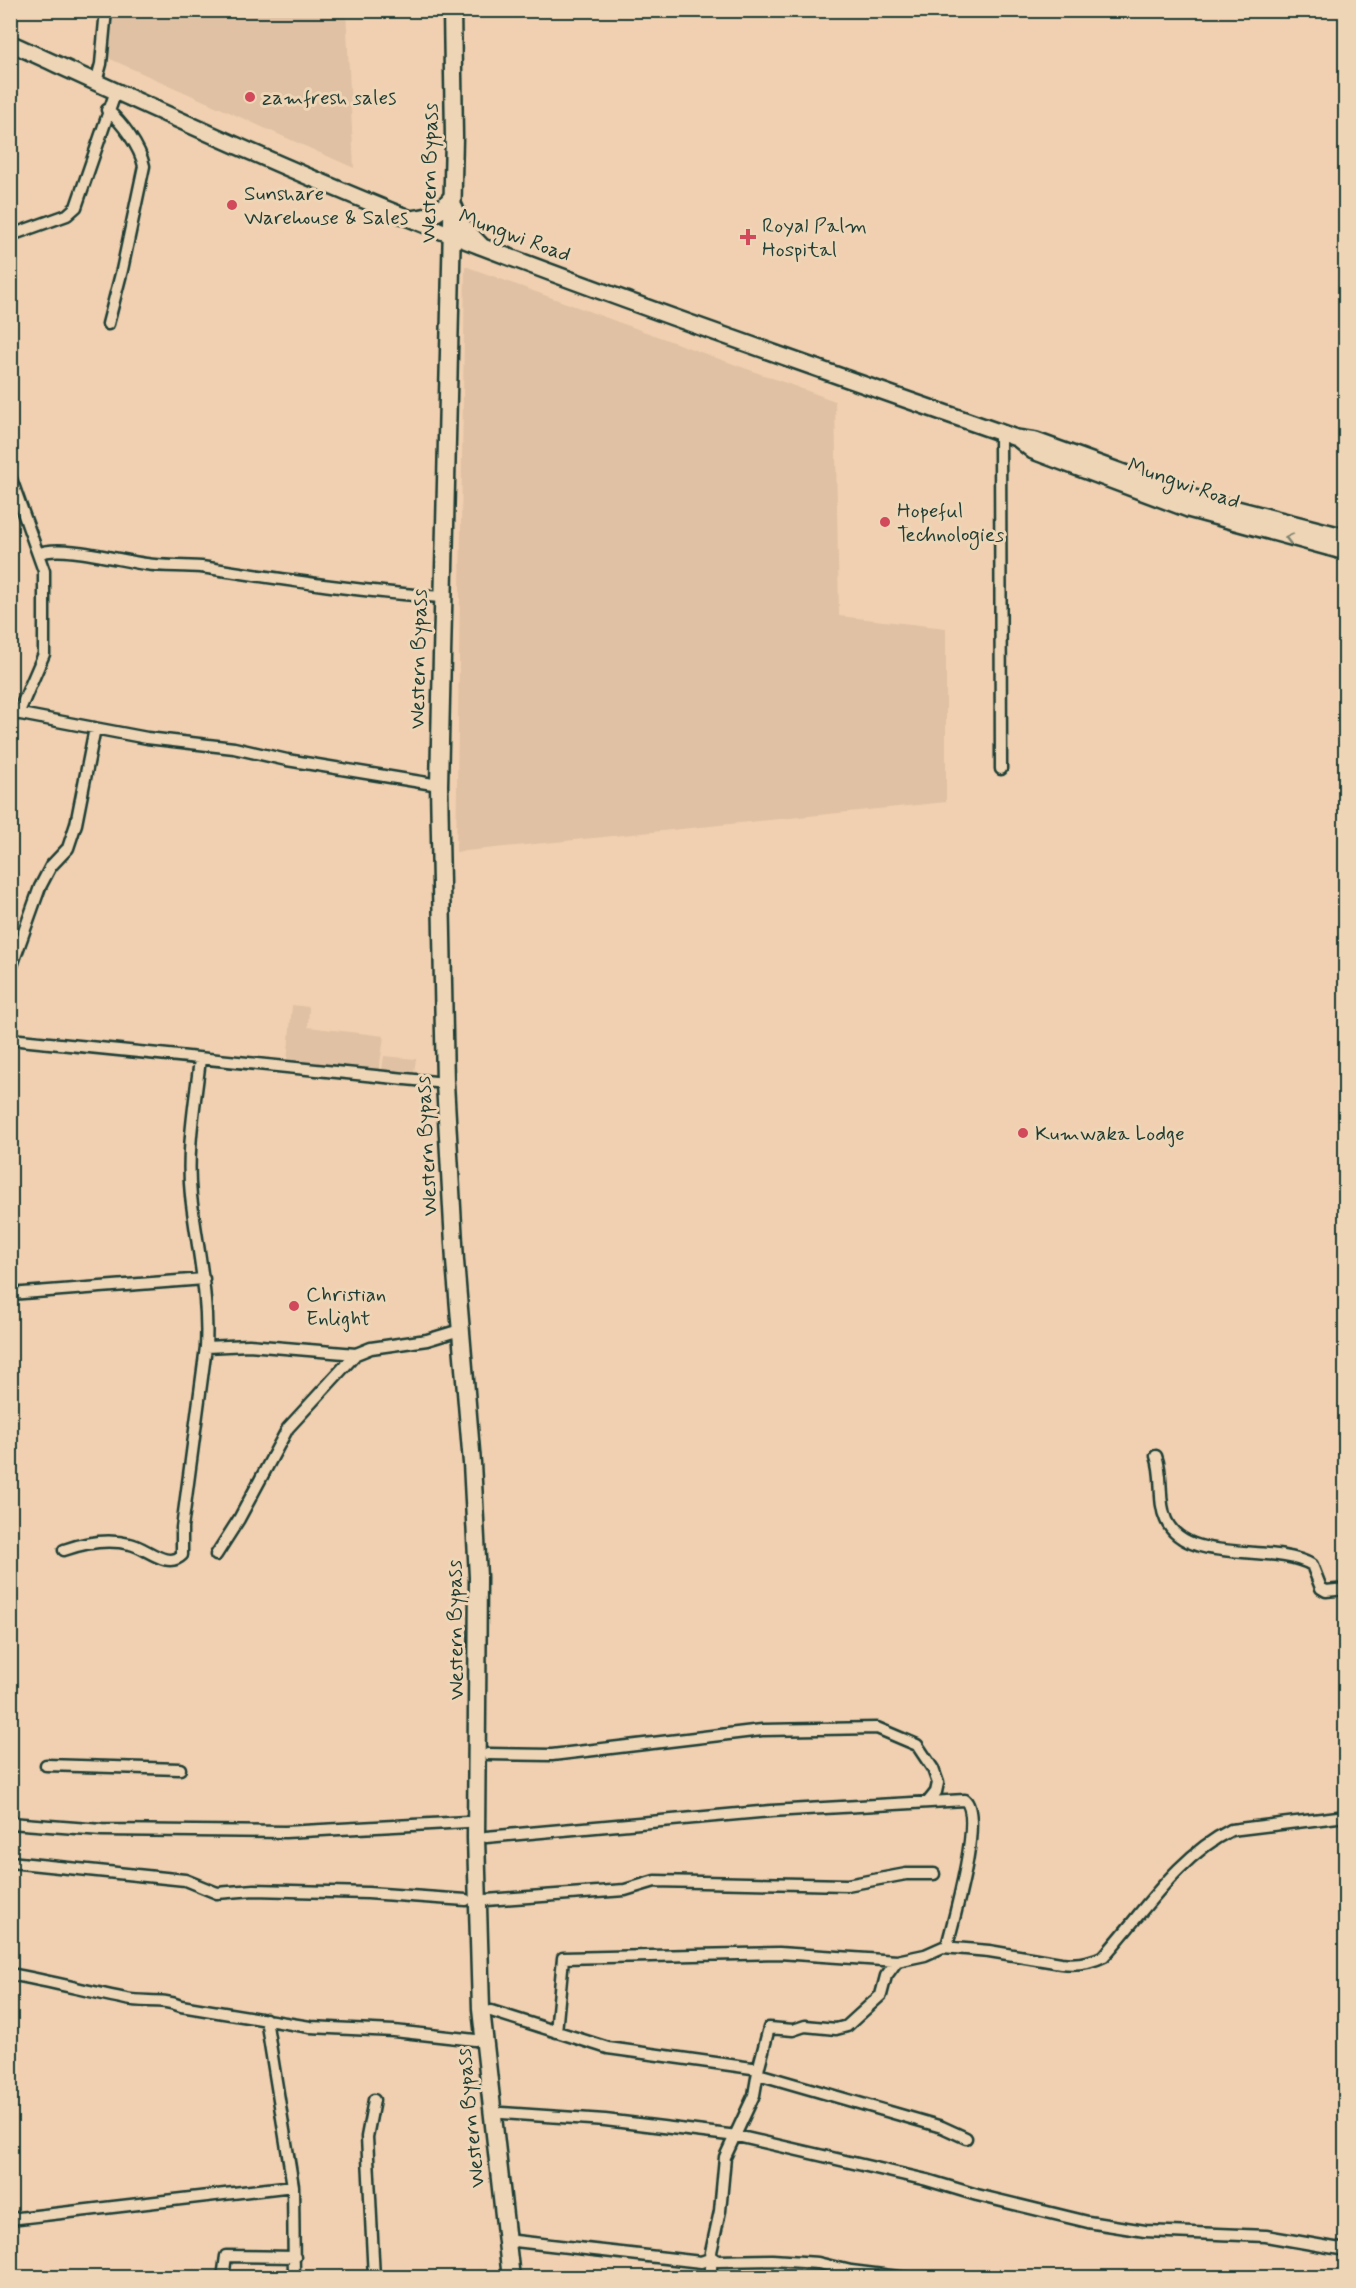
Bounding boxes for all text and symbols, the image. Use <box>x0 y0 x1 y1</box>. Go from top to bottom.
place label: zamfresh sales <box>262 84 396 112</box>
marker: zamfresh sales <box>243 90 257 104</box>
street label: Western Bypass <box>415 103 445 243</box>
place label: Sunshare Warehouse & Sales <box>244 180 408 232</box>
marker: Sunshare Warehouse & Sales <box>225 198 239 212</box>
street label: Mungwi Road <box>455 203 574 270</box>
place label: Royal Palm Hospital <box>762 212 867 264</box>
marker: Royal Palm Hospital <box>739 228 757 246</box>
street label: Mungwi Road <box>1123 452 1244 517</box>
place label: Hopeful Technologies <box>897 497 1004 550</box>
marker: Hopeful Technologies <box>878 515 892 529</box>
one-way arrow <box>1284 532 1294 545</box>
street label: Western Bypass <box>404 589 434 729</box>
street label: Western Bypass <box>409 1075 445 1217</box>
place label: Kumwaka Lodge <box>1035 1120 1185 1148</box>
marker: Kumwaka Lodge <box>1016 1126 1030 1140</box>
place label: Christian Enlight <box>306 1281 386 1333</box>
marker: Christian Enlight <box>287 1299 301 1313</box>
street label: Western Bypass <box>441 1560 471 1700</box>
street label: Western Bypass <box>450 2047 492 2189</box>

